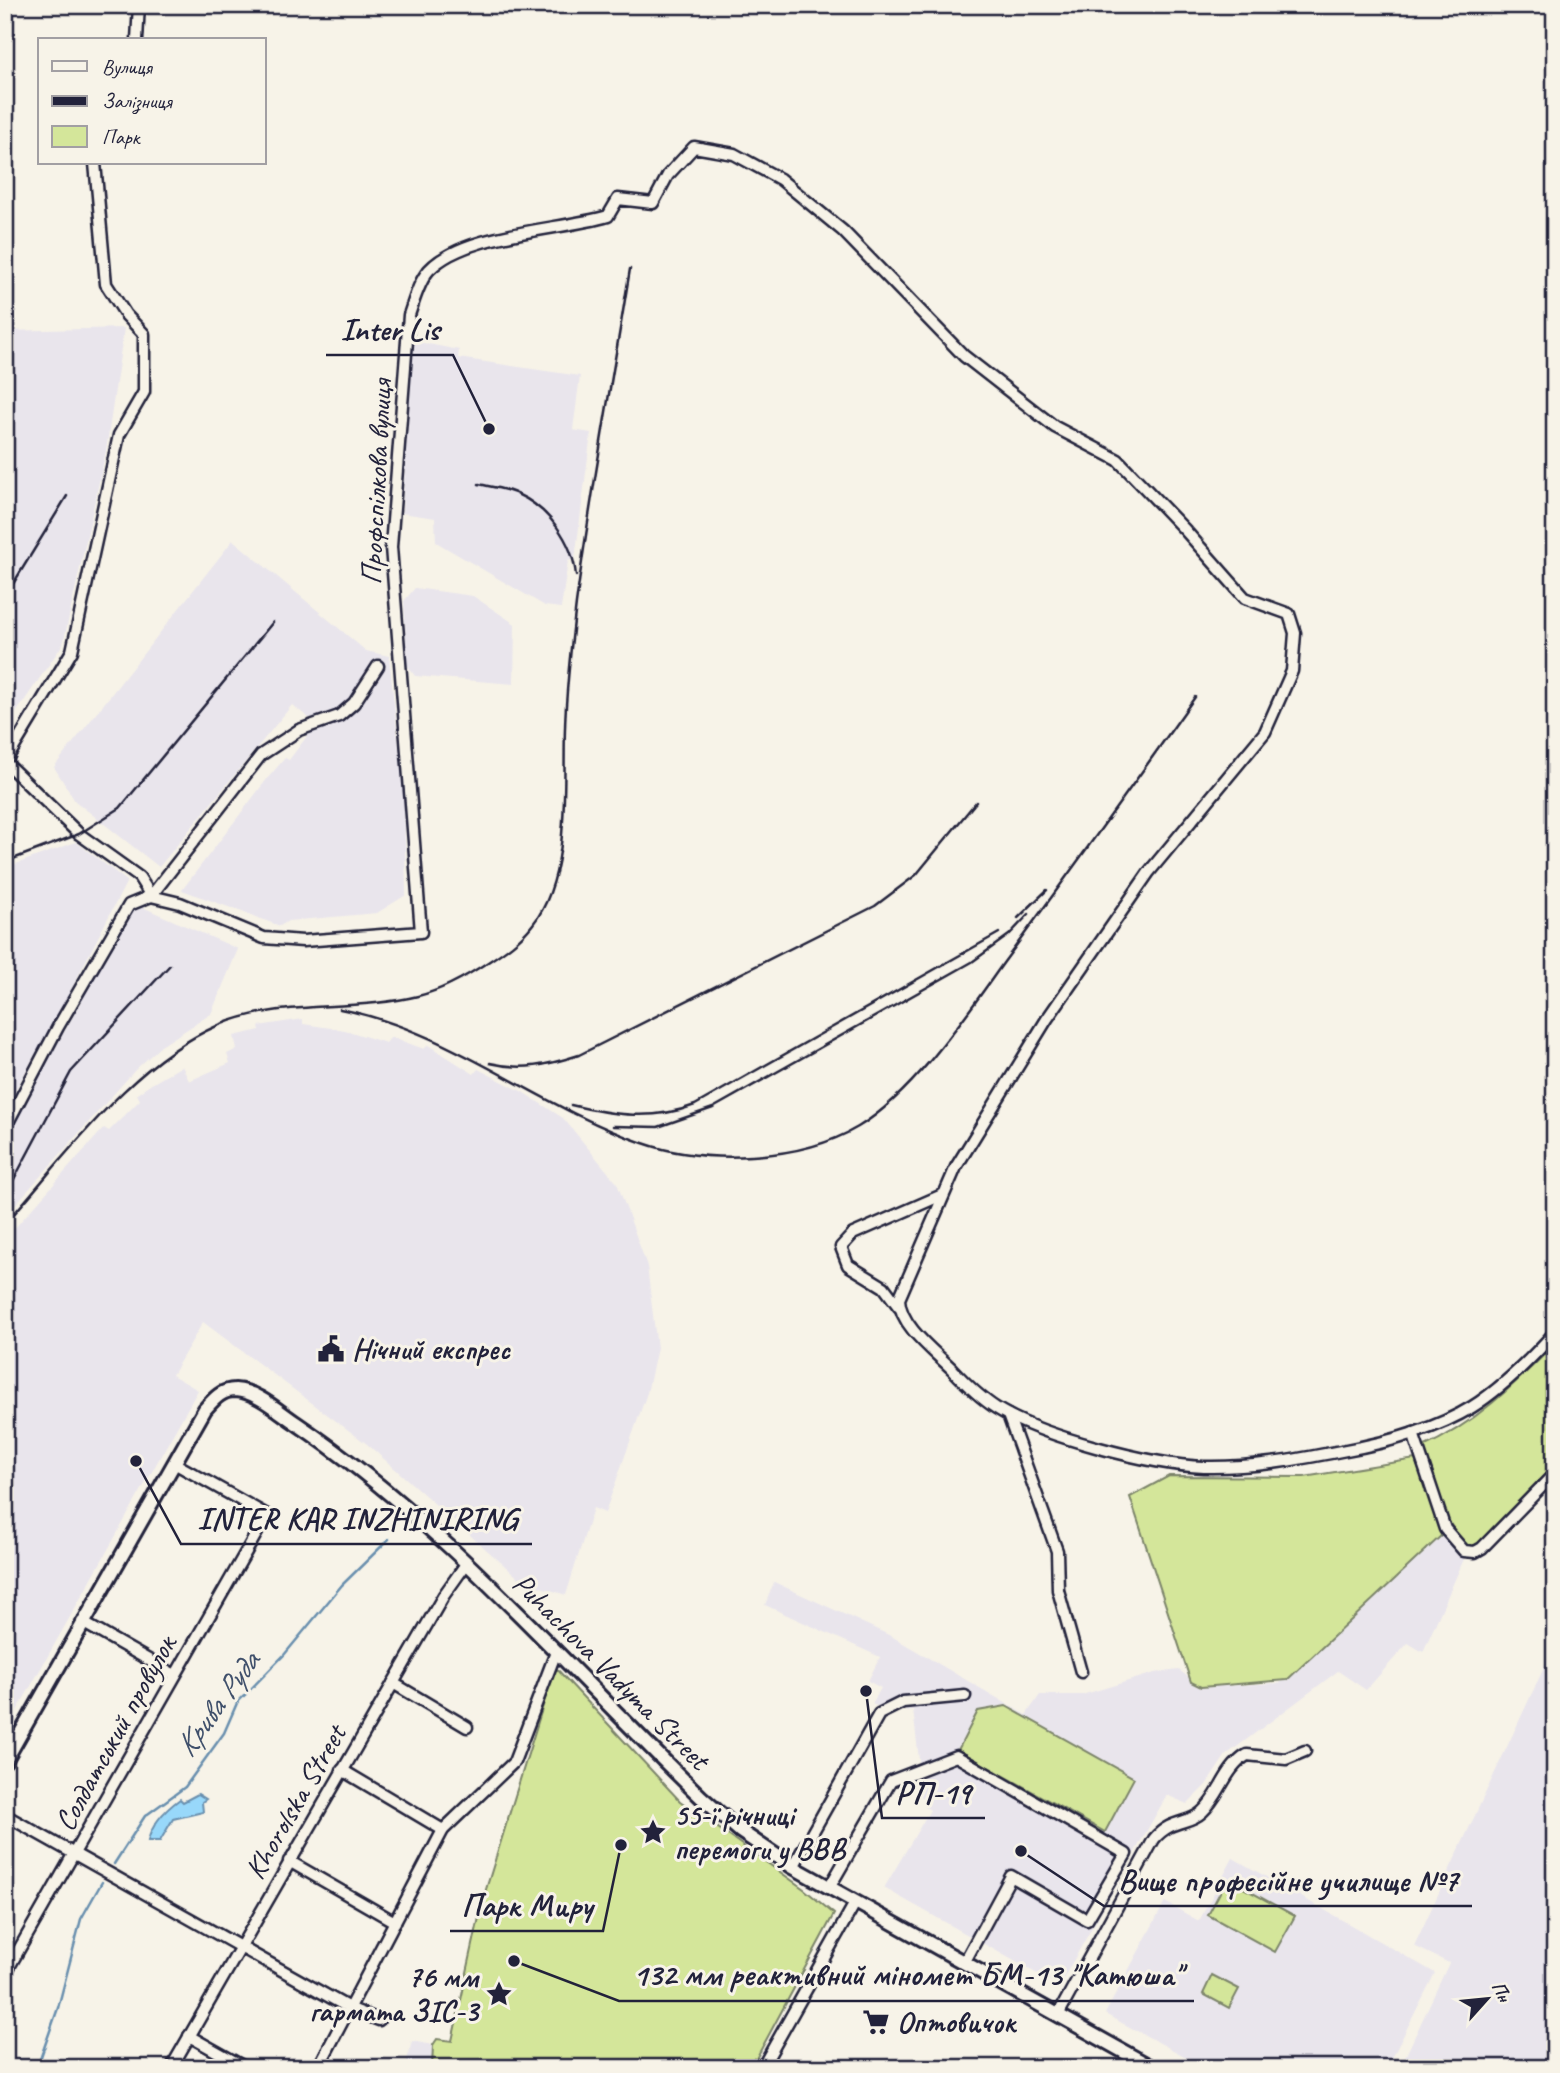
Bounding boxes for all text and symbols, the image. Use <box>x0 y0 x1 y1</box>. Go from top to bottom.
legend <box>38 38 266 164</box>
text: Вулиця <box>102 54 153 80</box>
text: Залізниця <box>102 88 173 115</box>
text: Парк <box>102 124 142 150</box>
callout: Inter Lis <box>326 302 453 355</box>
text: Inter Lis <box>340 309 442 350</box>
street label: Профспілкова вулиця <box>352 376 400 586</box>
place label: Нічний експрес <box>352 1330 511 1368</box>
public building icon: Нічний експрес <box>316 1334 346 1364</box>
callout: INTER KAR INZHINIRING <box>181 1491 532 1544</box>
text: INTER KAR INZHINIRING <box>197 1498 522 1539</box>
street label: Puhachova Vadyma Street <box>505 1565 720 1780</box>
street label: Солдатський провулок <box>46 1627 185 1837</box>
water label: Крива Руда <box>165 1641 271 1765</box>
street label: Khorolska Street <box>236 1716 356 1886</box>
callout: РП-19 <box>882 1765 985 1818</box>
text: РП-19 <box>895 1772 975 1813</box>
place label: 55-ї річниці перемоги у ВВВ <box>674 1796 847 1869</box>
place icon: 55-ї річниці перемоги у ВВВ <box>638 1817 668 1847</box>
callout: Вище професійне училище №7 <box>1104 1853 1472 1906</box>
text: Вище професійне училище №7 <box>1118 1860 1462 1901</box>
callout: Парк Миру <box>450 1878 603 1931</box>
text: Парк Миру <box>462 1885 596 1926</box>
callout: 132 мм реактивний міномет БМ-13 "Катюша" <box>619 1948 1194 2001</box>
text: 132 мм реактивний міномет БМ-13 "Катюша" <box>633 1954 1189 1995</box>
place label: 76 мм гармата ЗІС-3 <box>309 1958 480 2030</box>
north arrow <box>1452 1965 1522 2035</box>
text: Пн <box>1486 1977 1517 2007</box>
place icon: 76 мм гармата ЗІС-3 <box>484 1979 514 2009</box>
place label: Оптовичок <box>897 2003 1017 2041</box>
supermarket icon: Оптовичок <box>861 2007 891 2037</box>

